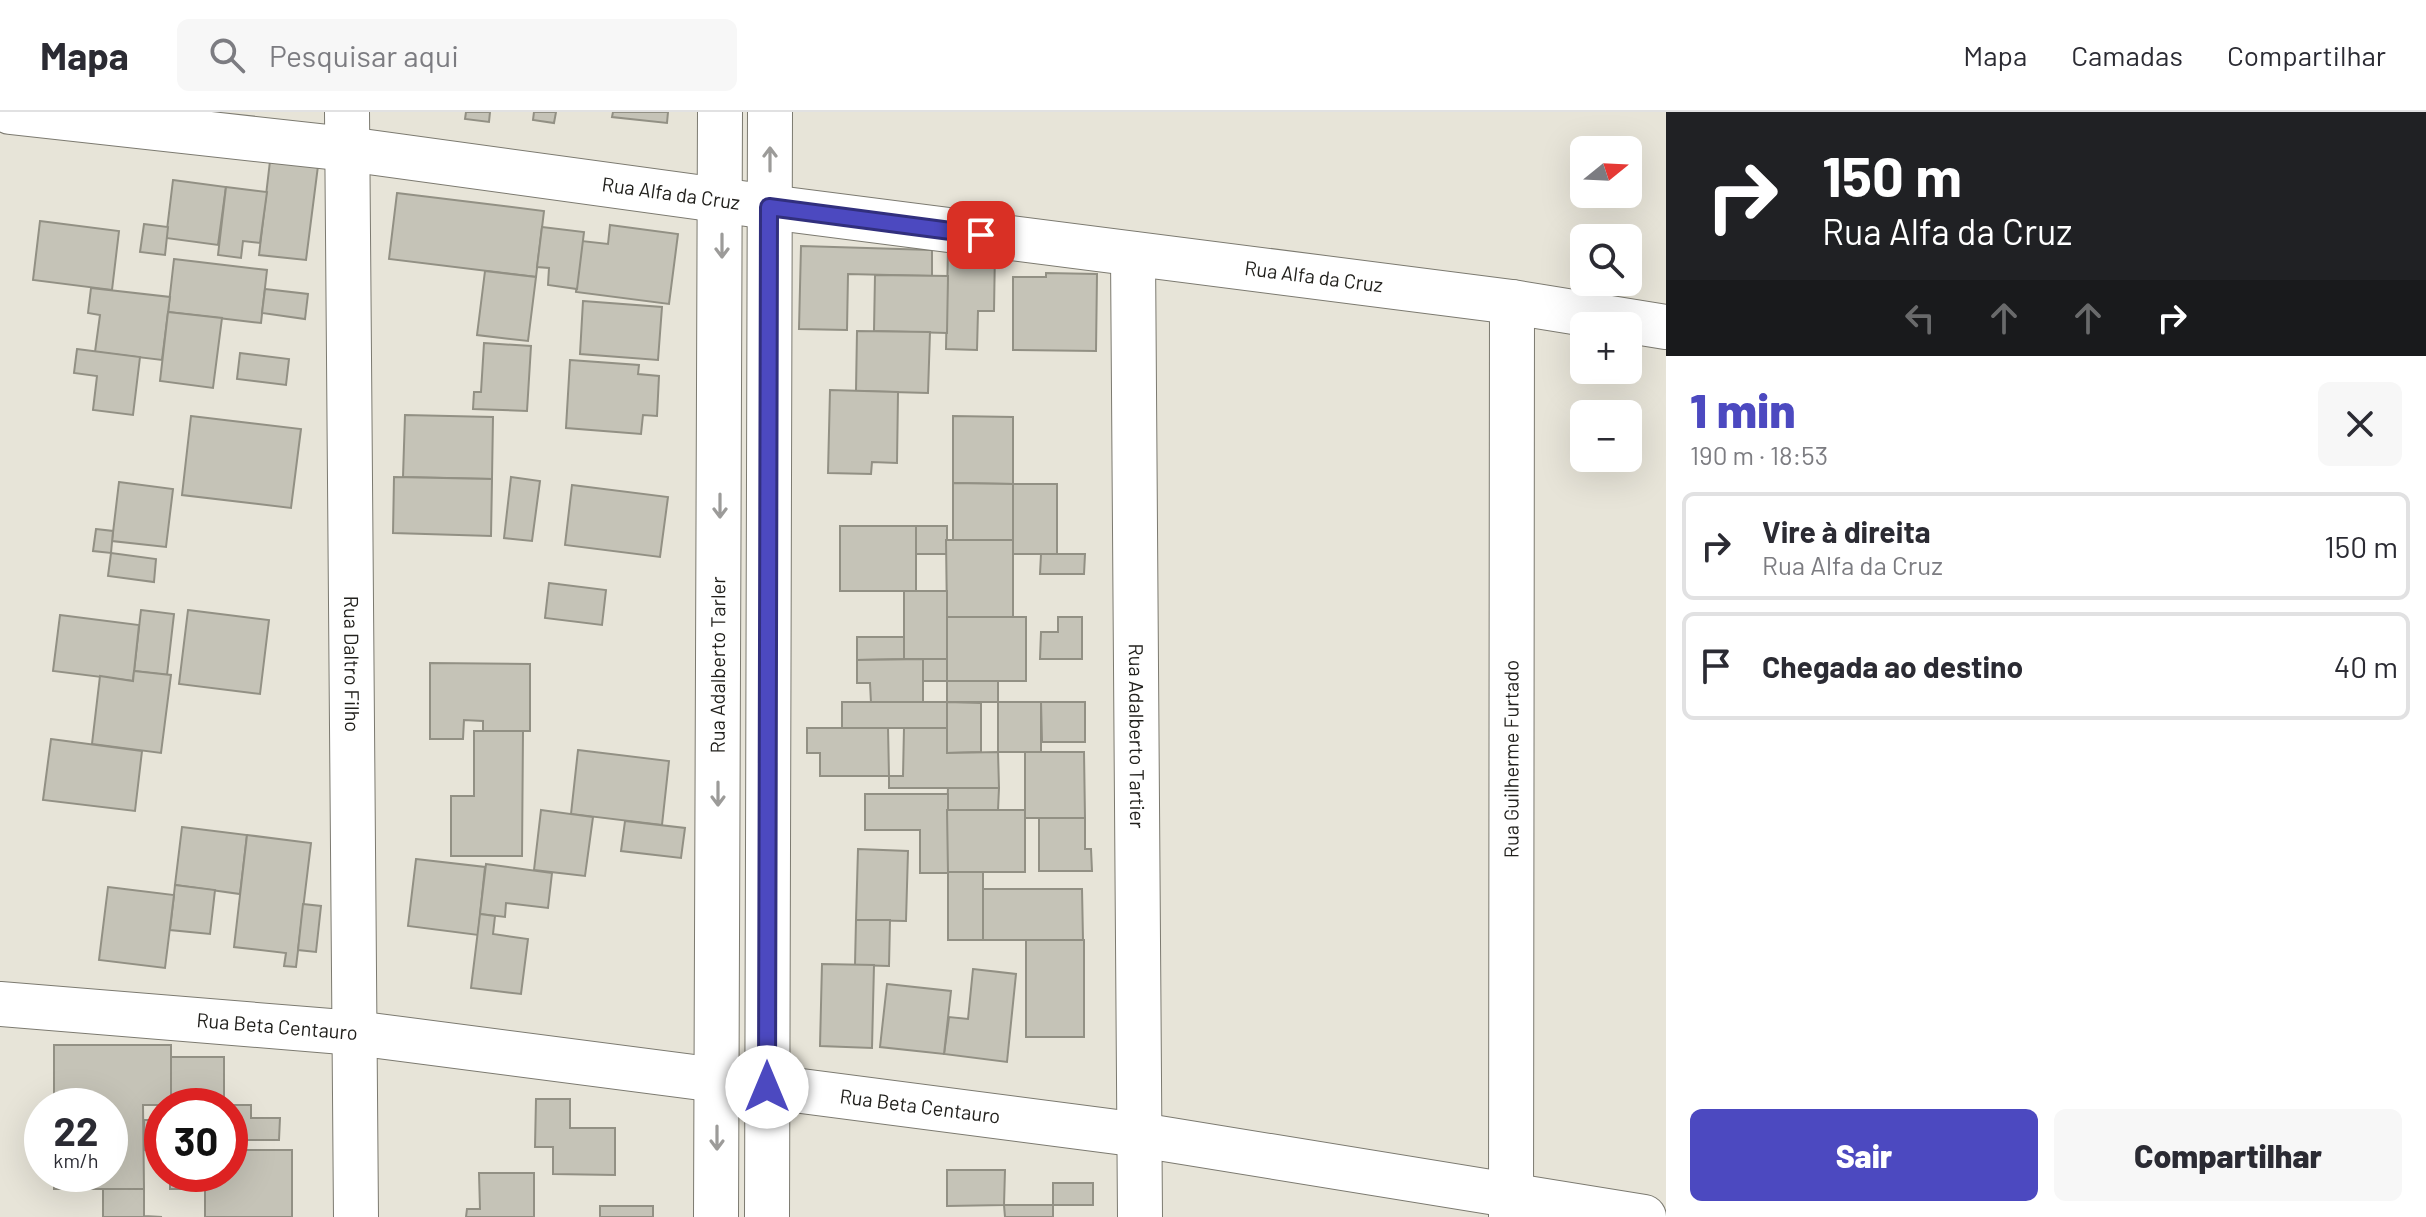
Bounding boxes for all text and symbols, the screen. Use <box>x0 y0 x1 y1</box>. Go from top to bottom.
search box <box>177 19 737 91</box>
text: Mapa <box>40 32 129 78</box>
icon: search <box>205 33 249 77</box>
text: Pesquisar aqui <box>269 37 459 73</box>
text: Mapa <box>1963 38 2027 72</box>
text: Camadas <box>2071 38 2183 72</box>
text: Compartilhar <box>2227 38 2386 72</box>
north arrow <box>1570 136 1642 208</box>
map controls <box>1570 136 1642 472</box>
text: 150 m <box>1822 141 1962 208</box>
icon: right <box>1690 144 1794 248</box>
one-way arrow <box>762 146 778 173</box>
street label: Rua Alfa da Cruz <box>600 171 742 214</box>
pin <box>947 201 1015 269</box>
text: Rua Alfa da Cruz <box>1822 209 2072 252</box>
icon: arrive <box>959 213 1003 257</box>
button: search <box>1570 224 1642 296</box>
one-way arrow <box>714 232 730 259</box>
street label: Rua Alfa da Cruz <box>1243 255 1384 296</box>
icon: left <box>1898 296 1942 340</box>
icon: ahead <box>1982 296 2026 340</box>
icon: ahead <box>2066 296 2110 340</box>
icon: right <box>2150 296 2194 340</box>
button: + <box>1570 312 1642 384</box>
text: 1 min <box>1690 380 1796 438</box>
button: close <box>2318 382 2402 466</box>
button: − <box>1570 400 1642 472</box>
text: 190 m · 18:53 <box>1690 439 1828 470</box>
one-way arrow <box>712 492 728 519</box>
text: Vire à direita <box>1762 513 1931 549</box>
icon: right <box>1694 524 1738 568</box>
text: 150 m <box>2324 528 2398 564</box>
text: Rua Alfa da Cruz <box>1762 549 1943 580</box>
street label: Rua Adalberto Tarler <box>705 576 729 754</box>
street label: Rua Daltro Filho <box>340 596 365 732</box>
street label: Rua Adalberto Tartier <box>1125 643 1150 829</box>
icon: arrive <box>1694 644 1738 688</box>
text: Chegada ao destino <box>1762 648 2023 684</box>
text: 40 m <box>2334 648 2398 684</box>
street label: Rua Guilherme Furtado <box>1498 660 1523 858</box>
one-way arrow <box>711 780 726 807</box>
street label: Rua Beta Centauro <box>196 1007 359 1044</box>
position arrow <box>725 1045 809 1129</box>
street label: Rua Beta Centauro <box>838 1083 1002 1128</box>
speed limit sign: 30 <box>144 1088 248 1192</box>
text: 22 <box>54 1106 98 1154</box>
button: Sair <box>1690 1109 2038 1201</box>
button: Compartilhar <box>2054 1109 2402 1201</box>
one-way arrow <box>709 1124 724 1151</box>
text: km/h <box>53 1148 99 1172</box>

